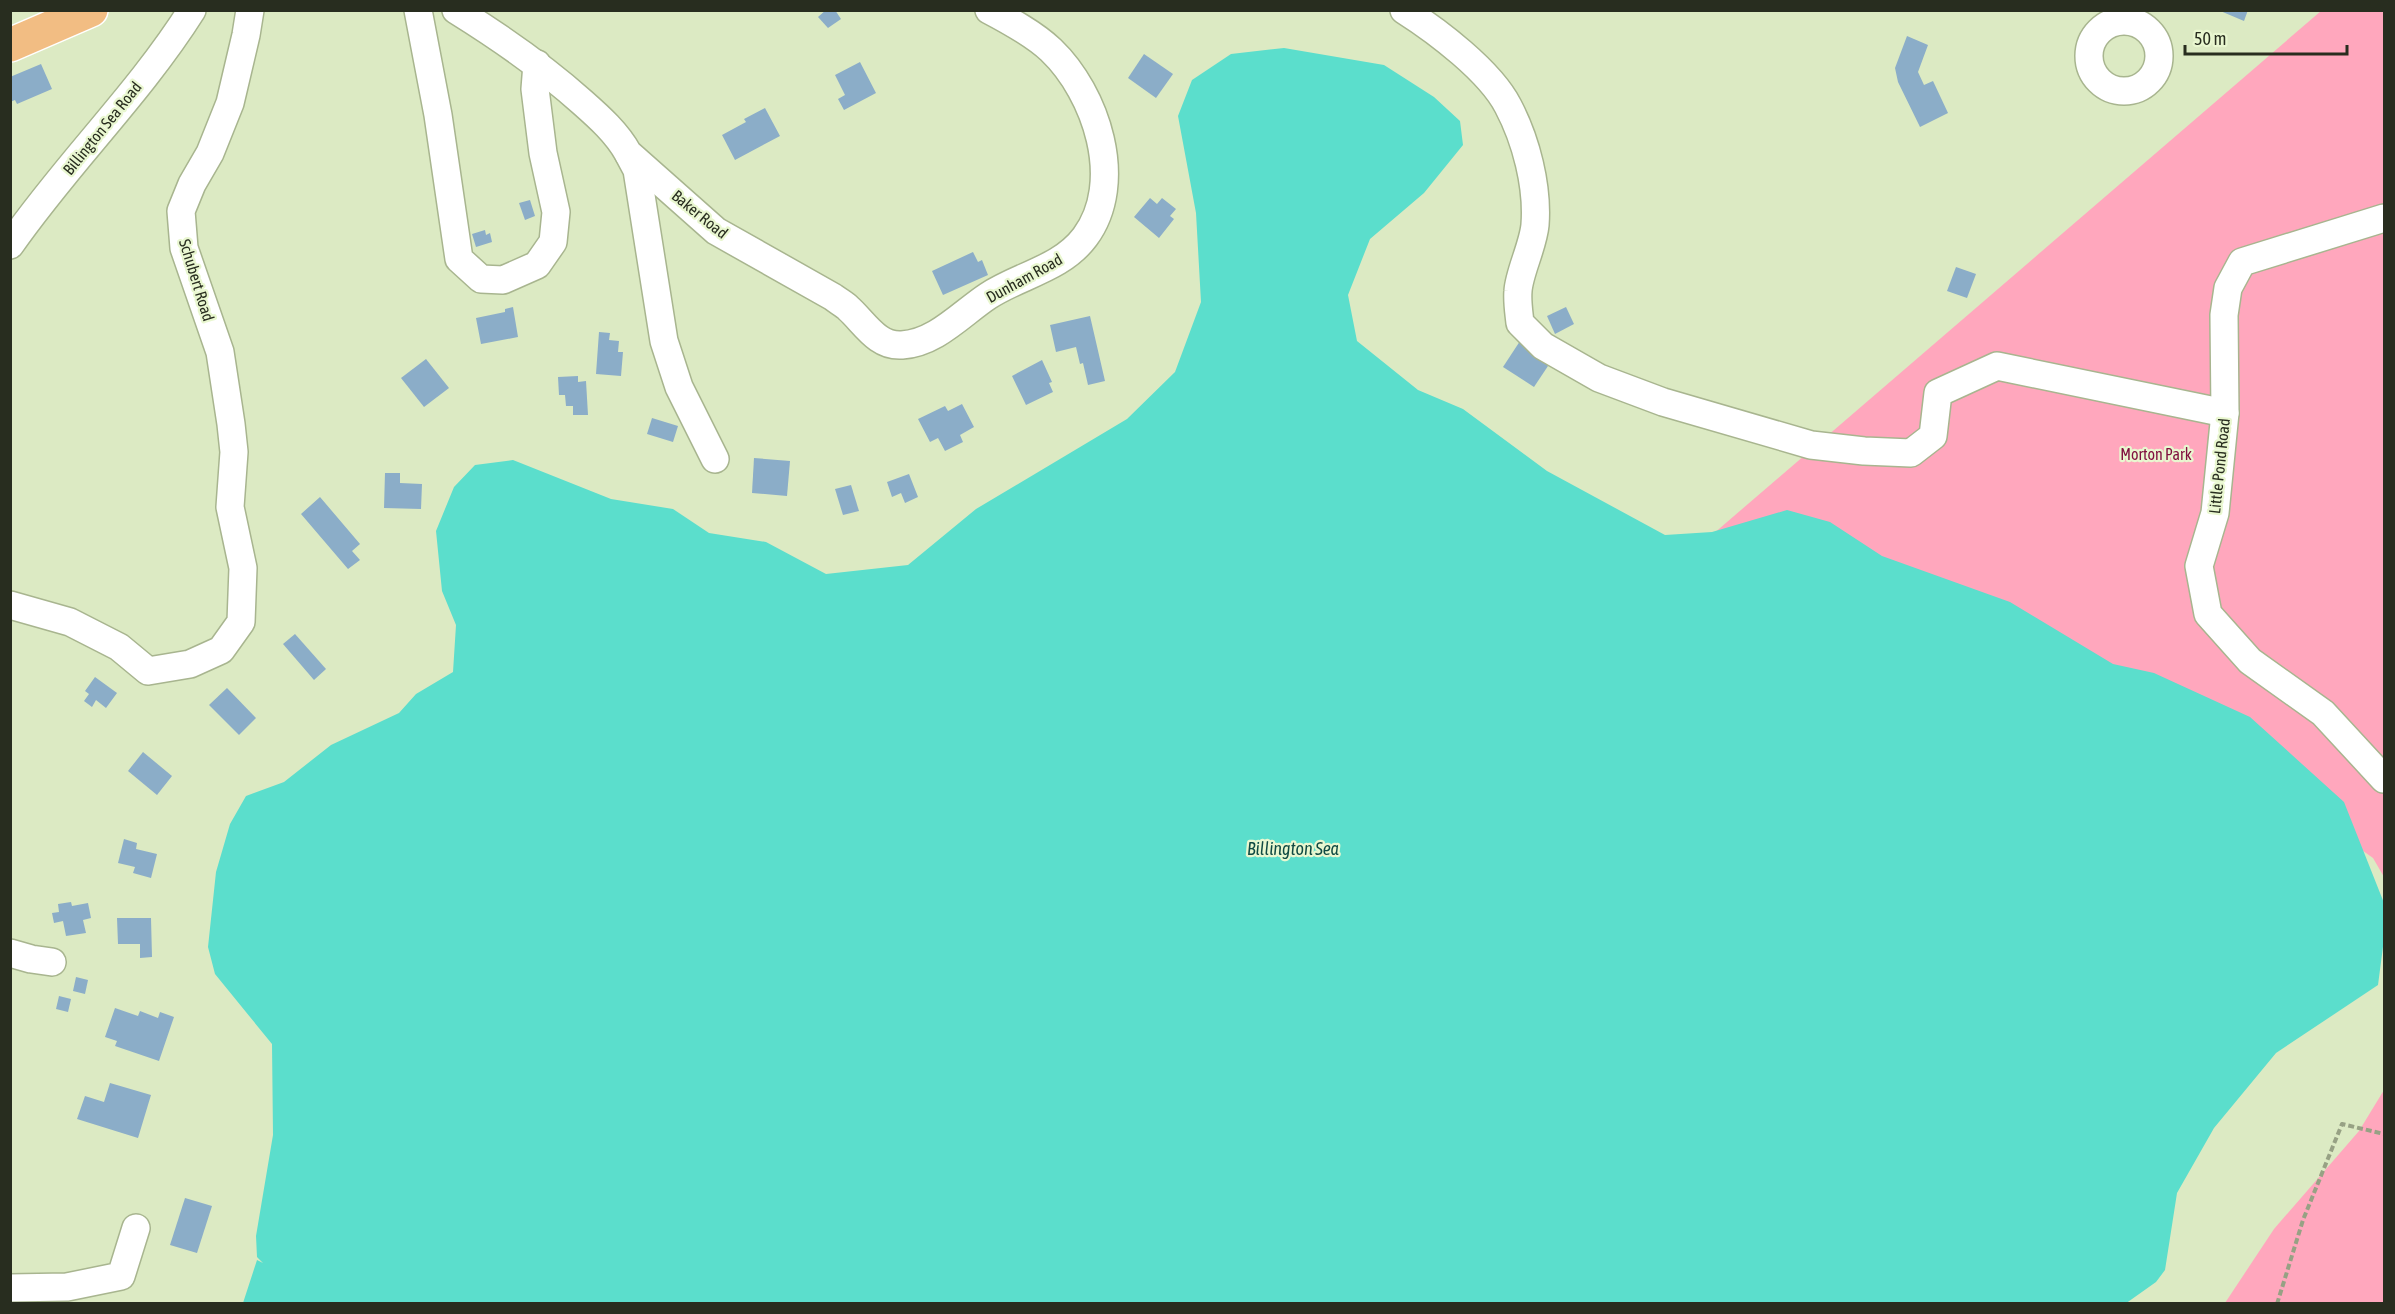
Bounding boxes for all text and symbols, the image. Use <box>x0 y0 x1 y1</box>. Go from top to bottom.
scale bar <box>2185 18 2347 56</box>
text: 50 m <box>2194 28 2226 49</box>
street label: Billington Sea Road <box>59 78 146 179</box>
street label: Baker Road <box>669 186 731 242</box>
street label: Schubert Road <box>176 237 218 323</box>
street label: Dunham Road <box>983 250 1065 306</box>
street label: Little Pond Road <box>2205 417 2233 515</box>
park label: Morton Park <box>2120 445 2192 463</box>
water label: Billington Sea <box>1247 838 1340 859</box>

